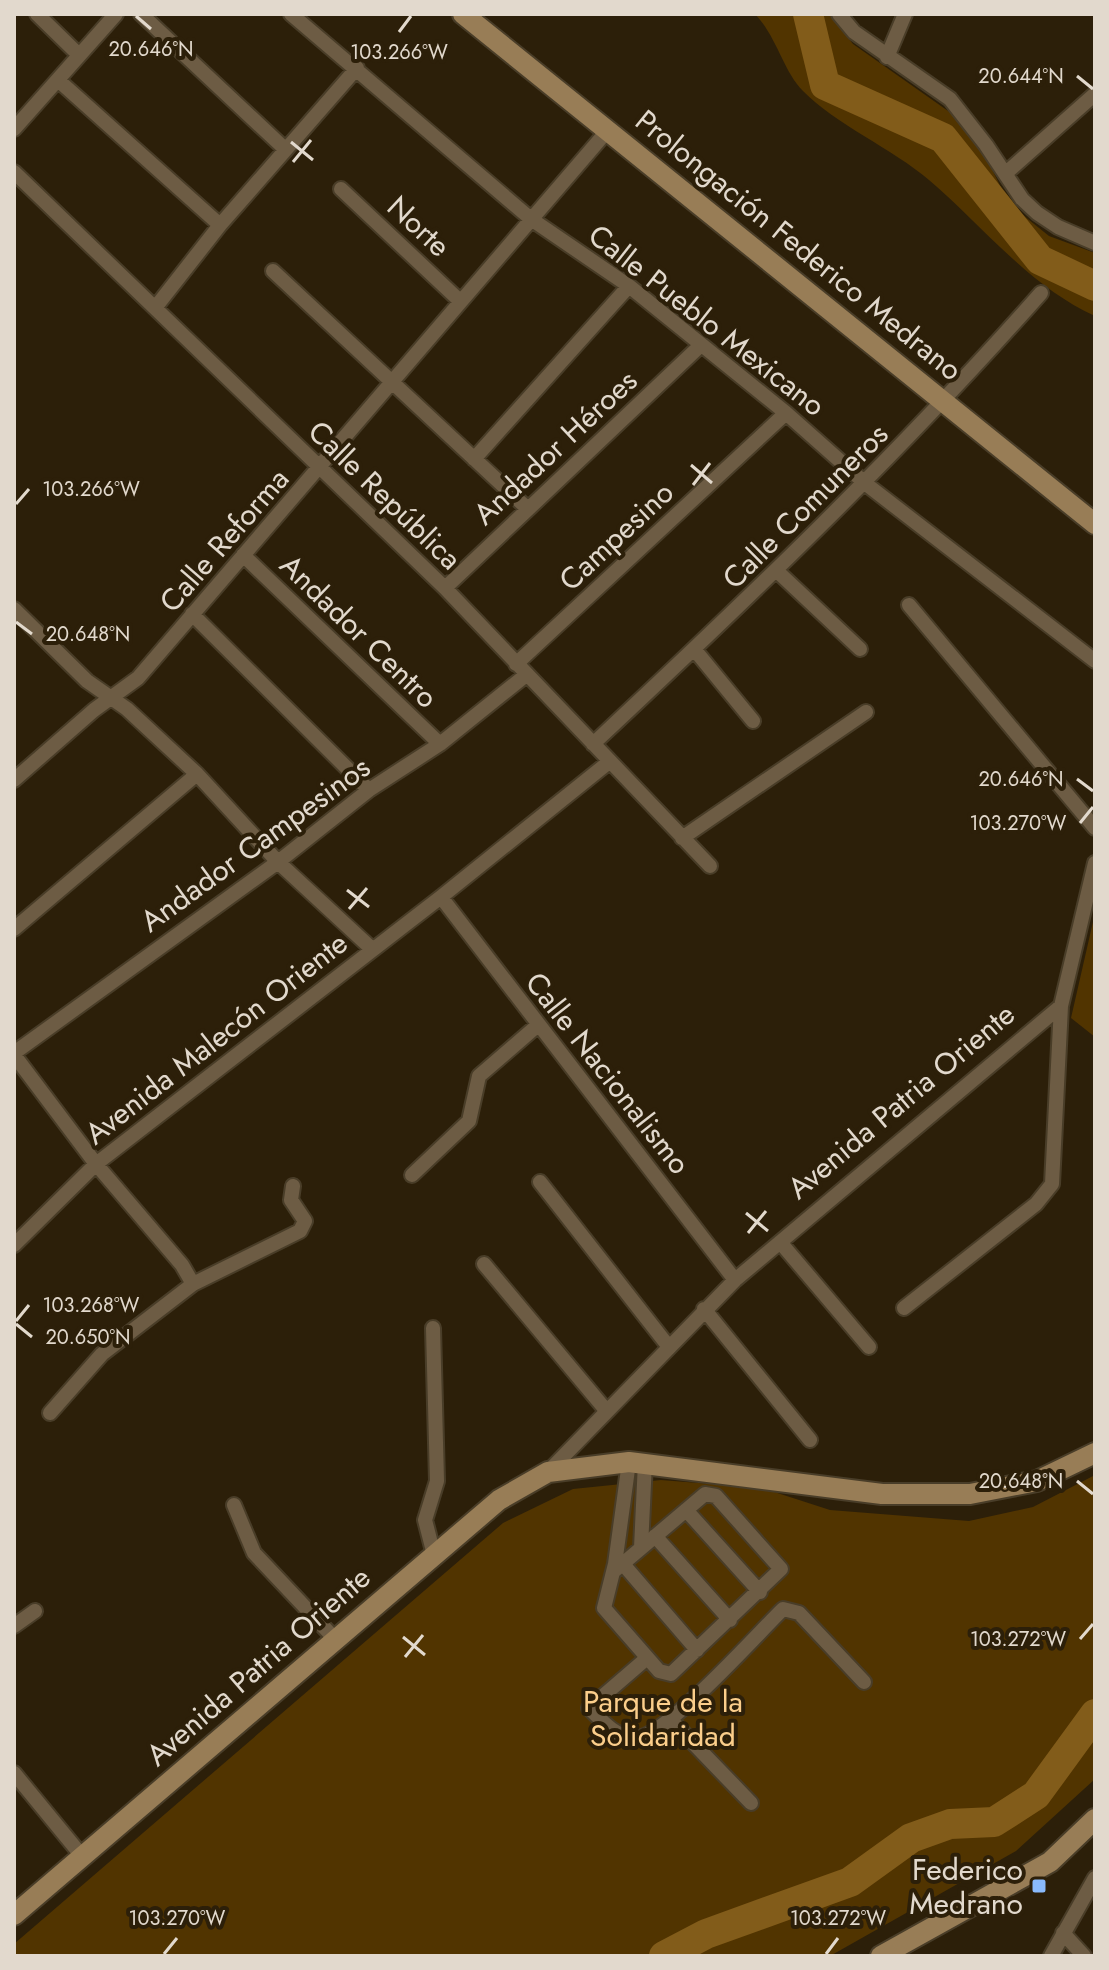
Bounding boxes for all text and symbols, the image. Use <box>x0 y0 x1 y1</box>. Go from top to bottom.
text: 20.646°N <box>108 35 194 64</box>
text: 103.266°W <box>350 38 448 67</box>
text: 20.644°N <box>978 62 1064 91</box>
street label: Prolongación Federico Medrano <box>626 99 972 391</box>
street label: Norte <box>378 186 460 266</box>
street label: Calle Pueblo Mexicano <box>579 214 835 426</box>
street label: Andador Héroes <box>463 359 647 535</box>
street label: Calle República <box>299 410 471 580</box>
street label: Calle Comuneros <box>712 413 898 599</box>
street label: Calle Reforma <box>149 459 299 621</box>
street label: Campesino <box>549 472 683 600</box>
text: 103.266°W <box>42 475 140 504</box>
street label: Andador Centro <box>270 544 448 718</box>
text: 20.648°N <box>46 620 130 649</box>
street label: Andador Campesinos <box>131 746 379 942</box>
text: 20.646°N <box>978 765 1064 794</box>
text: 103.270°W <box>970 809 1067 838</box>
street label: Avenida Malecón Oriente <box>76 922 356 1154</box>
street label: Calle Nacionalismo <box>515 963 701 1183</box>
street label: Avenida Patria Oriente <box>778 993 1024 1209</box>
text: 103.268°W <box>43 1291 140 1320</box>
text: 20.650°N <box>45 1323 131 1352</box>
text: 20.648°N <box>979 1467 1063 1496</box>
street label: Avenida Patria Oriente <box>136 1556 380 1776</box>
text: 103.272°W <box>970 1625 1066 1654</box>
park label: Parque de la Solidaridad <box>583 1680 743 1757</box>
place label: Federico Medrano <box>909 1848 1023 1925</box>
marker: Federico Medrano <box>1030 1877 1048 1895</box>
text: 103.270°W <box>129 1904 226 1933</box>
text: 103.272°W <box>790 1904 886 1933</box>

